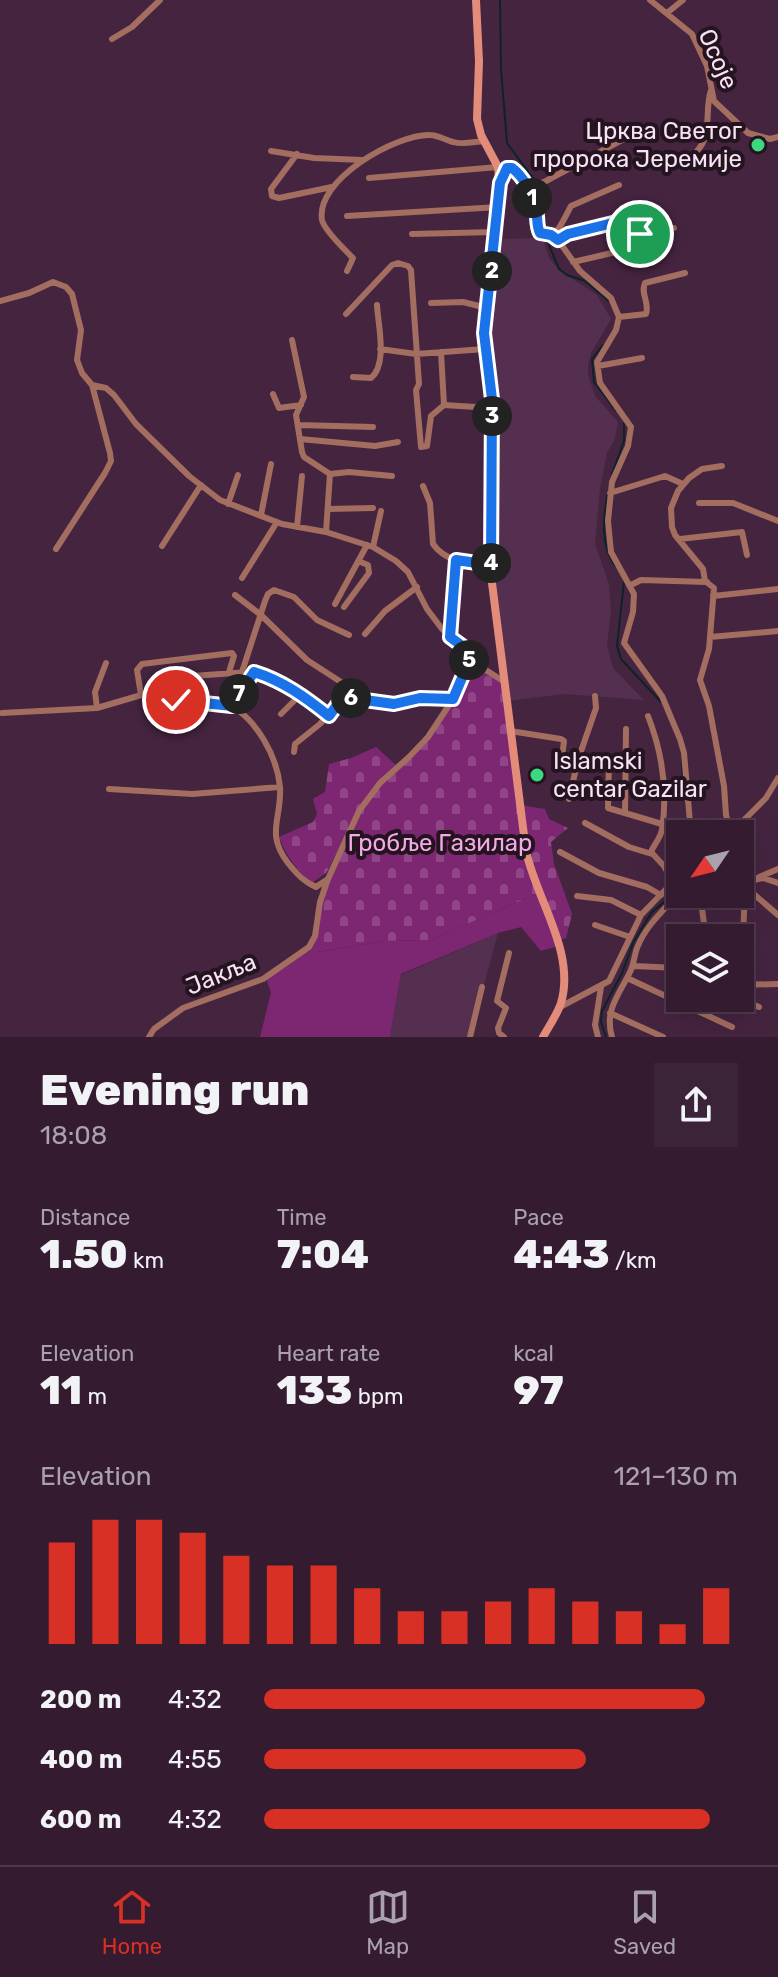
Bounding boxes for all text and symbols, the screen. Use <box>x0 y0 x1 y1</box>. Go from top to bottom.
street label: Осоје <box>692 25 744 93</box>
place label: Црква Светог пророка Јеремије <box>533 117 743 173</box>
marker: Црква Светог пророка Јеремије <box>749 136 767 154</box>
pin: 1 <box>512 178 552 218</box>
text: 1 <box>527 184 537 211</box>
pin <box>606 200 674 268</box>
icon: arrive <box>618 212 662 256</box>
pin: 2 <box>472 251 512 291</box>
text: 2 <box>485 257 499 284</box>
pin: 3 <box>472 396 512 436</box>
text: 3 <box>485 402 499 429</box>
pin: 4 <box>471 543 511 583</box>
text: 4 <box>483 549 499 576</box>
pin: 5 <box>449 640 489 680</box>
text: 5 <box>462 646 476 673</box>
pin <box>142 666 210 734</box>
pin: 7 <box>219 674 259 714</box>
icon: check <box>154 678 198 722</box>
pin: 6 <box>331 678 371 718</box>
text: 7 <box>233 680 245 707</box>
text: 6 <box>344 684 358 711</box>
place label: Islamski centar Gazilar <box>553 747 707 803</box>
marker: Islamski centar Gazilar <box>528 766 546 784</box>
north arrow <box>666 820 754 908</box>
map controls <box>666 820 754 1012</box>
park label: Гробље Газилар <box>348 829 532 857</box>
button: layers <box>666 924 754 1012</box>
street label: Јакља <box>182 947 260 1001</box>
button: share <box>654 1063 738 1147</box>
text: Evening run <box>40 1064 309 1116</box>
text: 18:08 <box>40 1120 107 1151</box>
text: Distance <box>40 1204 130 1231</box>
text: Time <box>277 1204 327 1231</box>
text: Pace <box>513 1204 564 1231</box>
text: 1.50 <box>40 1231 128 1278</box>
text: 7:04 <box>277 1231 369 1278</box>
text: 4:43 <box>513 1231 610 1278</box>
text: km <box>128 1247 164 1274</box>
text: /km <box>610 1247 657 1274</box>
text: Elevation <box>40 1340 134 1367</box>
text: Heart rate <box>277 1340 380 1367</box>
text: kcal <box>513 1340 554 1367</box>
text: 11 <box>40 1367 82 1414</box>
text: 133 <box>277 1367 352 1414</box>
text: 97 <box>513 1367 564 1414</box>
text: m <box>82 1383 107 1410</box>
text: bpm <box>352 1383 404 1410</box>
text: Elevation <box>40 1461 151 1492</box>
text: 121–130 m <box>614 1461 738 1492</box>
text: 200 m <box>40 1684 122 1715</box>
text: 4:32 <box>168 1684 222 1715</box>
text: 400 m <box>40 1744 122 1775</box>
text: 4:55 <box>168 1744 222 1775</box>
text: 600 m <box>40 1804 122 1835</box>
text: 4:32 <box>168 1804 222 1835</box>
tab: Home <box>102 1885 162 1960</box>
tab: Map <box>366 1885 410 1960</box>
tab: Saved <box>613 1885 676 1960</box>

